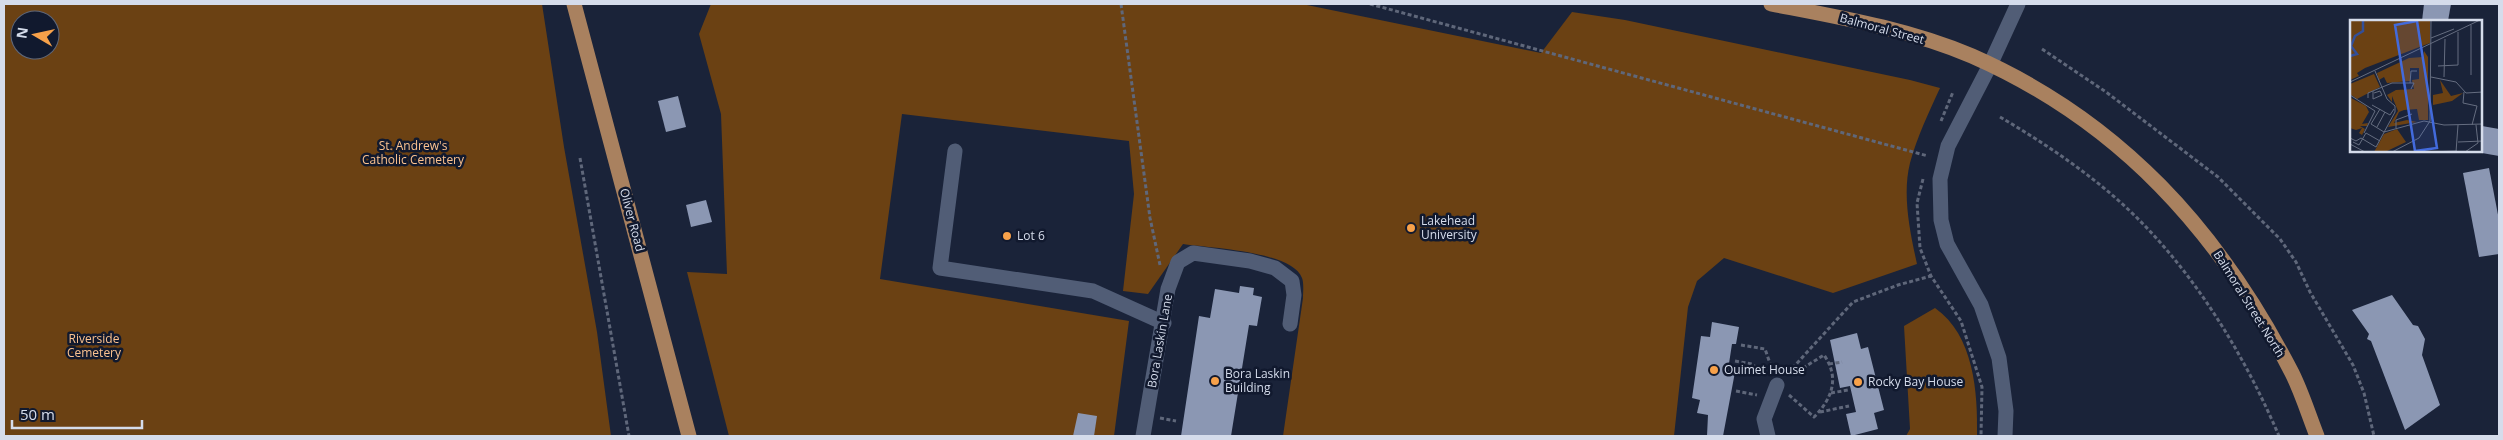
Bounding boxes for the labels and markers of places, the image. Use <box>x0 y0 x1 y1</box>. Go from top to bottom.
place label: Lakehead University <box>1421 212 1478 243</box>
marker: Lakehead University <box>1405 222 1417 234</box>
place label: Lot 6 <box>1017 227 1045 244</box>
marker: Lot 6 <box>1001 230 1013 242</box>
place label: Ouimet House <box>1724 361 1805 378</box>
marker: Ouimet House <box>1708 364 1720 376</box>
place label: Bora Laskin Building <box>1225 365 1290 396</box>
place label: Rocky Bay House <box>1868 373 1964 390</box>
marker: Bora Laskin Building <box>1209 375 1221 387</box>
marker: Rocky Bay House <box>1852 376 1864 388</box>

